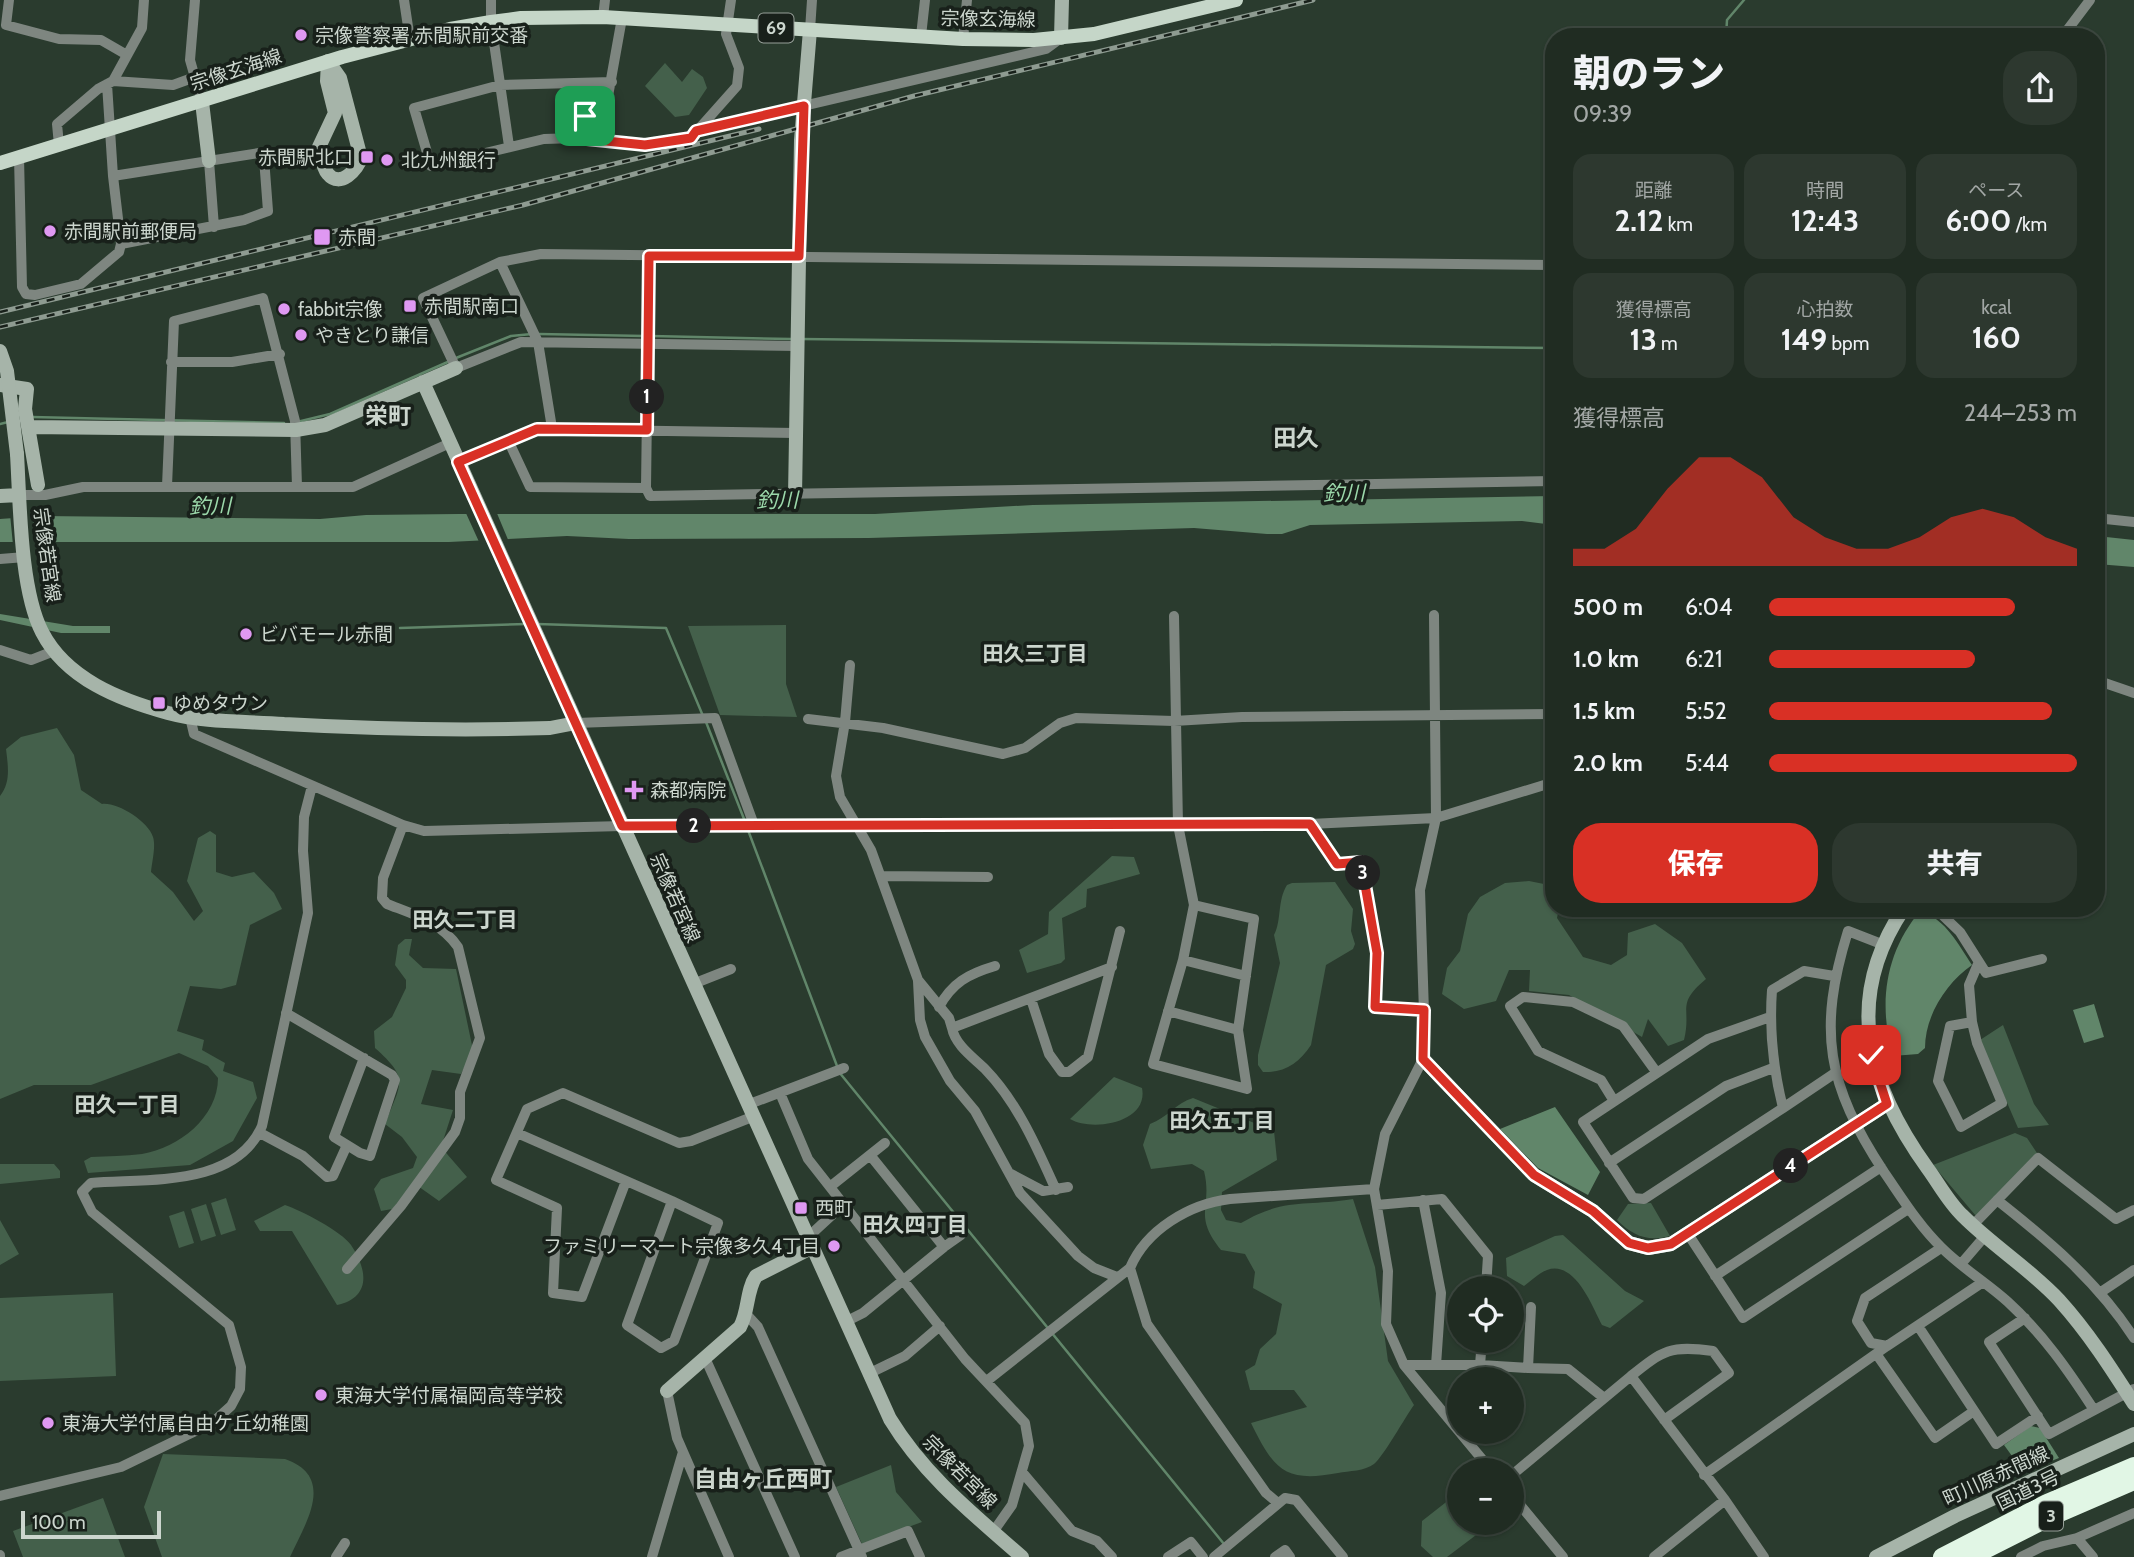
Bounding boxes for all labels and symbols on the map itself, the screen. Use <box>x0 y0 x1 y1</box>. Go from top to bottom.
street label: 宗像玄海線 <box>940 7 1036 31</box>
road number: 69 <box>758 13 794 42</box>
place label: 宗像警察署 赤間駅前交番 <box>315 24 528 47</box>
marker: 宗像警察署 赤間駅前交番 <box>293 27 309 43</box>
street label: 宗像玄海線 <box>187 44 285 96</box>
pin <box>555 86 615 146</box>
place label: 赤間駅北口 <box>258 146 353 169</box>
marker: 赤間駅北口 <box>359 149 375 165</box>
place label: 北九州銀行 <box>401 149 496 172</box>
marker: 北九州銀行 <box>379 152 395 168</box>
place label: 赤間駅前郵便局 <box>64 220 197 243</box>
marker: 赤間駅前郵便局 <box>42 223 58 239</box>
place label: 赤間 <box>338 226 376 249</box>
marker: 赤間 <box>312 227 332 247</box>
place label: 赤間駅南口 <box>424 295 519 318</box>
place label: fabbit宗像 <box>298 298 383 321</box>
marker: 赤間駅南口 <box>402 298 418 314</box>
marker: fabbit宗像 <box>276 301 292 317</box>
place label: やきとり謙信 <box>315 324 429 347</box>
marker: やきとり謙信 <box>293 327 309 343</box>
pin: 1 <box>630 380 664 414</box>
district label: 栄町 <box>365 402 411 430</box>
district label: 田久 <box>1273 424 1319 452</box>
water label: 釣川 <box>1323 480 1367 506</box>
water label: 釣川 <box>756 487 800 513</box>
water label: 釣川 <box>189 493 233 519</box>
street label: 宗像若宮線 <box>29 506 65 604</box>
place label: ビバモール赤間 <box>260 623 393 646</box>
marker: ビバモール赤間 <box>238 626 254 642</box>
district label: 田久三丁目 <box>983 641 1088 666</box>
place label: ゆめタウン <box>173 692 268 715</box>
marker: ゆめタウン <box>151 695 167 711</box>
place label: 森都病院 <box>650 779 726 802</box>
marker: 森都病院 <box>624 780 644 800</box>
pin: 2 <box>676 808 712 844</box>
street label: 宗像若宮線 <box>645 850 705 946</box>
pin: 3 <box>1346 856 1380 890</box>
district label: 田久二丁目 <box>413 907 518 932</box>
pin <box>1841 1025 1901 1085</box>
district label: 田久一丁目 <box>75 1092 180 1117</box>
district label: 田久五丁目 <box>1170 1108 1275 1133</box>
pin: 4 <box>1774 1148 1809 1184</box>
place label: 西町 <box>815 1197 853 1220</box>
marker: 西町 <box>793 1200 809 1216</box>
district label: 田久四丁目 <box>863 1212 968 1237</box>
place label: ファミリーマート宗像多久4丁目 <box>543 1235 820 1258</box>
marker: ファミリーマート宗像多久4丁目 <box>826 1238 842 1254</box>
place label: 東海大学付属福岡高等学校 <box>335 1384 563 1407</box>
marker: 東海大学付属福岡高等学校 <box>313 1387 329 1403</box>
place label: 東海大学付属自由ケ丘幼稚園 <box>62 1412 309 1435</box>
marker: 東海大学付属自由ケ丘幼稚園 <box>40 1415 56 1431</box>
street label: 宗像若宮線 <box>918 1430 1002 1514</box>
street label: 町川原赤間線 <box>1939 1441 2053 1511</box>
district label: 自由ヶ丘西町 <box>694 1465 832 1493</box>
street label: 国道3号 <box>1993 1465 2063 1515</box>
road number: 3 <box>2039 1502 2063 1531</box>
scale bar <box>21 1508 161 1540</box>

